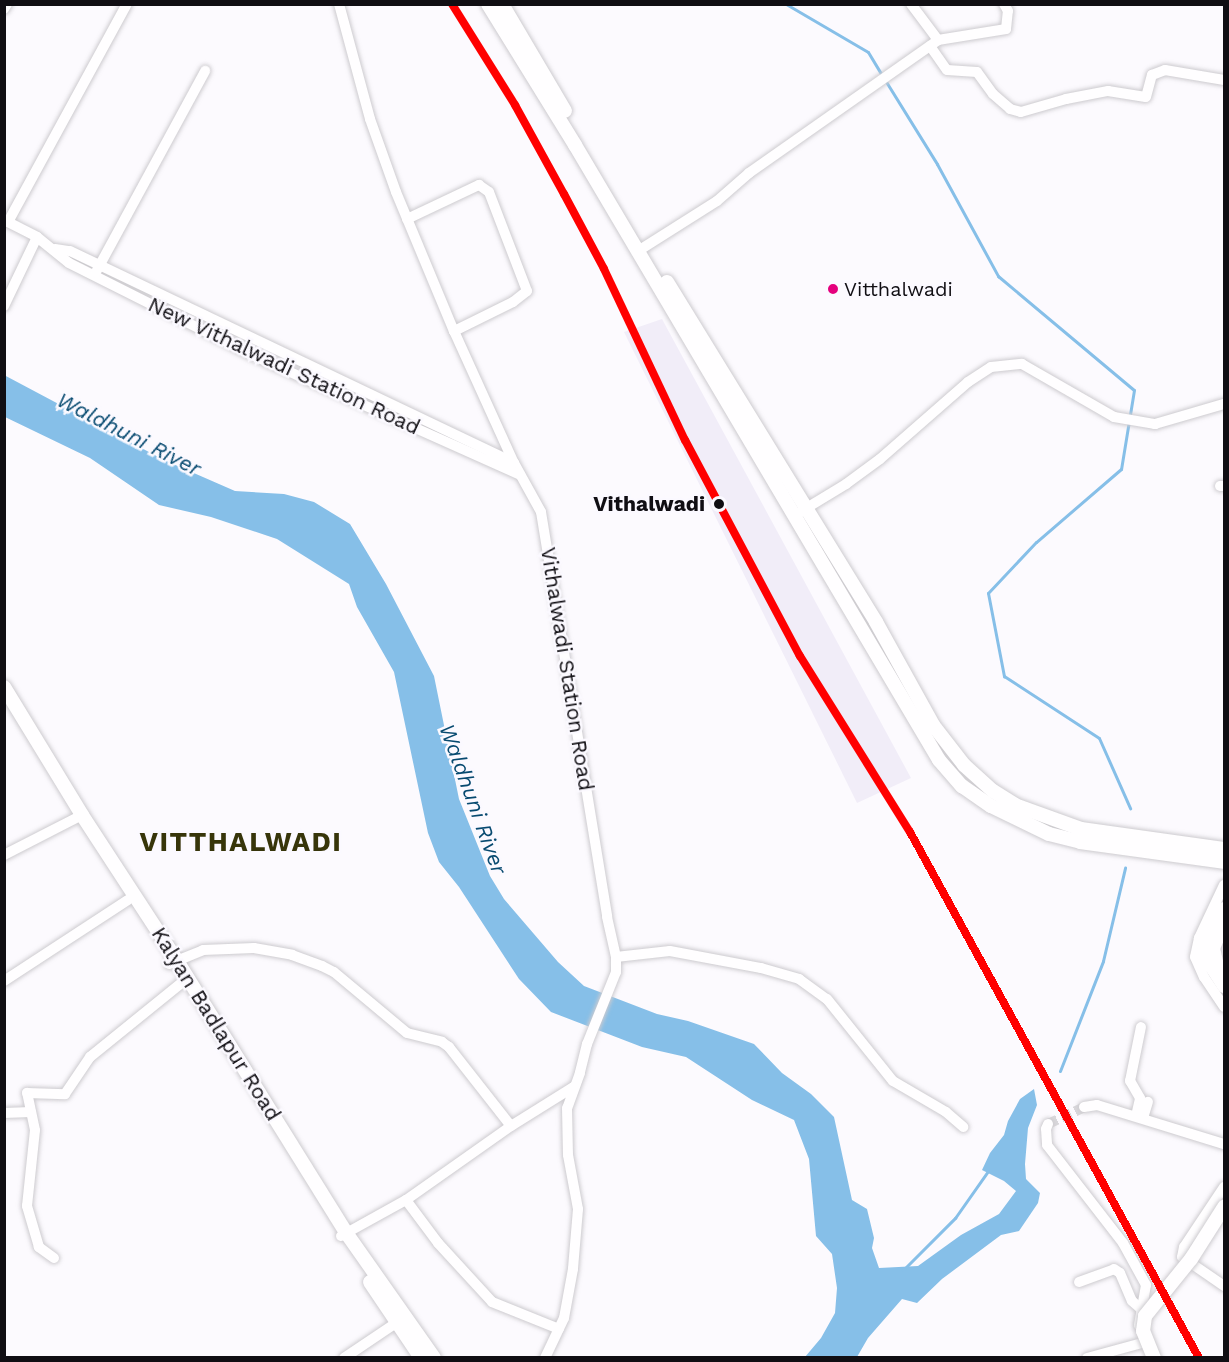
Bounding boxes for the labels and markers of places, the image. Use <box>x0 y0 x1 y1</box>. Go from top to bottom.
place label: Vitthalwadi <box>844 277 953 301</box>
marker: Vitthalwadi <box>827 283 839 295</box>
place label: Vithalwadi <box>593 491 705 517</box>
marker: Vithalwadi <box>710 495 728 513</box>

